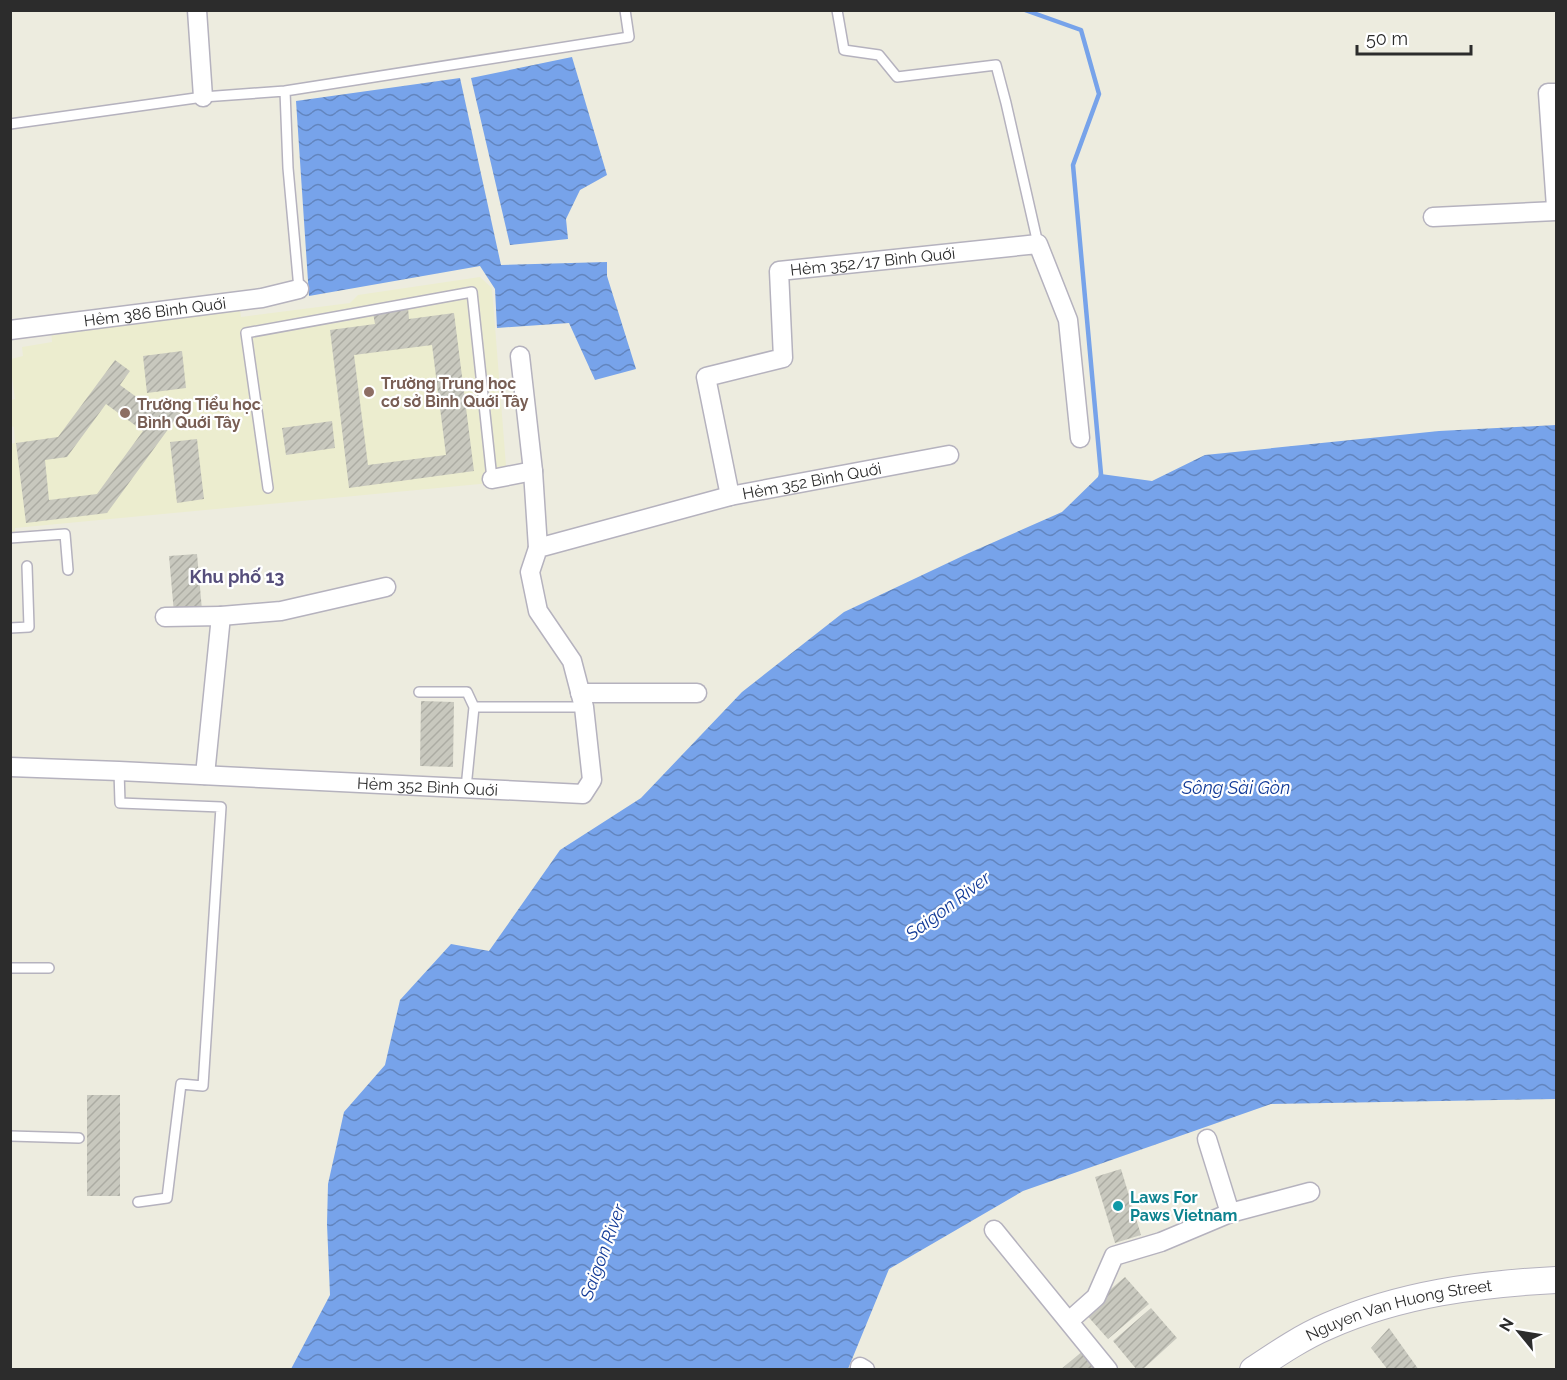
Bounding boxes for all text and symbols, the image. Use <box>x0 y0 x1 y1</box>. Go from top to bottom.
scale bar <box>1357 18 1471 56</box>
text: 50 m <box>1366 28 1408 49</box>
street label: Hẻm 352/17 Bình Quới <box>789 244 956 280</box>
street label: Hẻm 386 Bình Quới <box>83 294 227 331</box>
place label: Trường Trung học cơ sở Bình Quới Tây <box>381 374 529 411</box>
marker: Trường Trung học cơ sở Bình Quới Tây <box>362 385 376 399</box>
place label: Trường Tiểu học Bình Quới Tây <box>137 395 261 432</box>
marker: Trường Tiểu học Bình Quới Tây <box>118 406 132 420</box>
street label: Hẻm 352 Bình Quới <box>741 459 883 504</box>
district label: Khu phố 13 <box>190 566 284 587</box>
street label: Hẻm 352 Bình Quới <box>357 774 499 800</box>
water label: Sông Sài Gòn <box>1181 777 1290 798</box>
water label: Saigon River <box>901 867 995 945</box>
place label: Laws For Paws Vietnam <box>1130 1188 1237 1225</box>
marker: Laws For Paws Vietnam <box>1111 1199 1125 1213</box>
water label: Saigon River <box>575 1200 630 1303</box>
street label: Nguyen Van Huong Street <box>1303 1276 1494 1345</box>
north arrow <box>1489 1302 1549 1362</box>
text: N <box>1495 1315 1518 1335</box>

